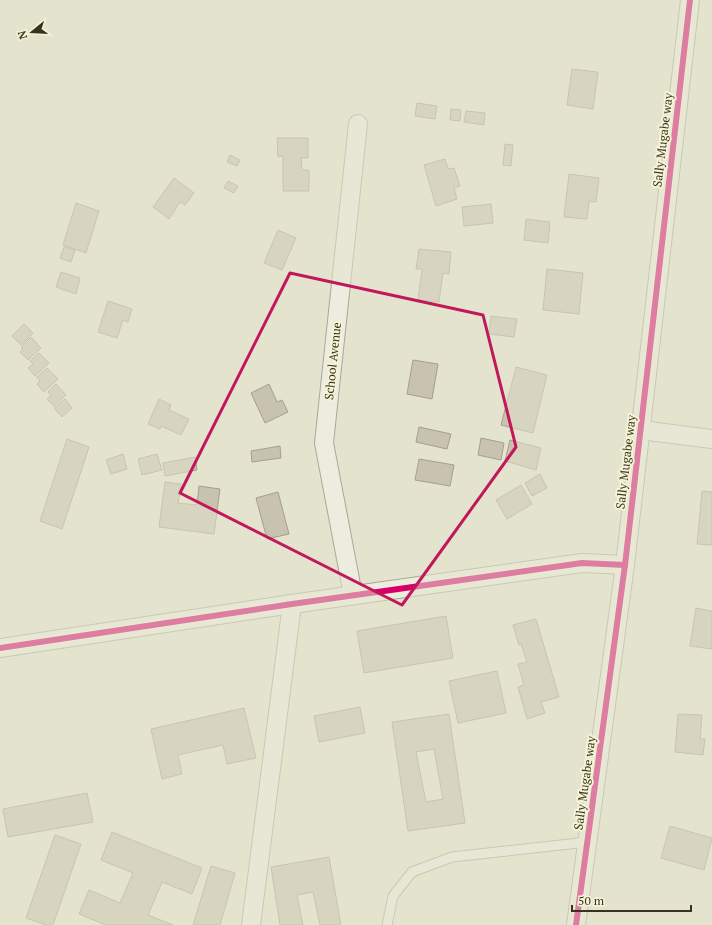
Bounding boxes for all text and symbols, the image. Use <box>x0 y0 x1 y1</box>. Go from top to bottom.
north arrow <box>12 12 52 52</box>
text: N <box>14 28 30 41</box>
street label: Sally Mugabe way <box>649 91 676 188</box>
street label: School Avenue <box>321 321 344 400</box>
street label: Sally Mugabe way <box>612 413 639 510</box>
street label: Sally Mugabe way <box>570 734 599 831</box>
scale bar <box>572 887 691 913</box>
text: 50 m <box>578 893 605 908</box>

